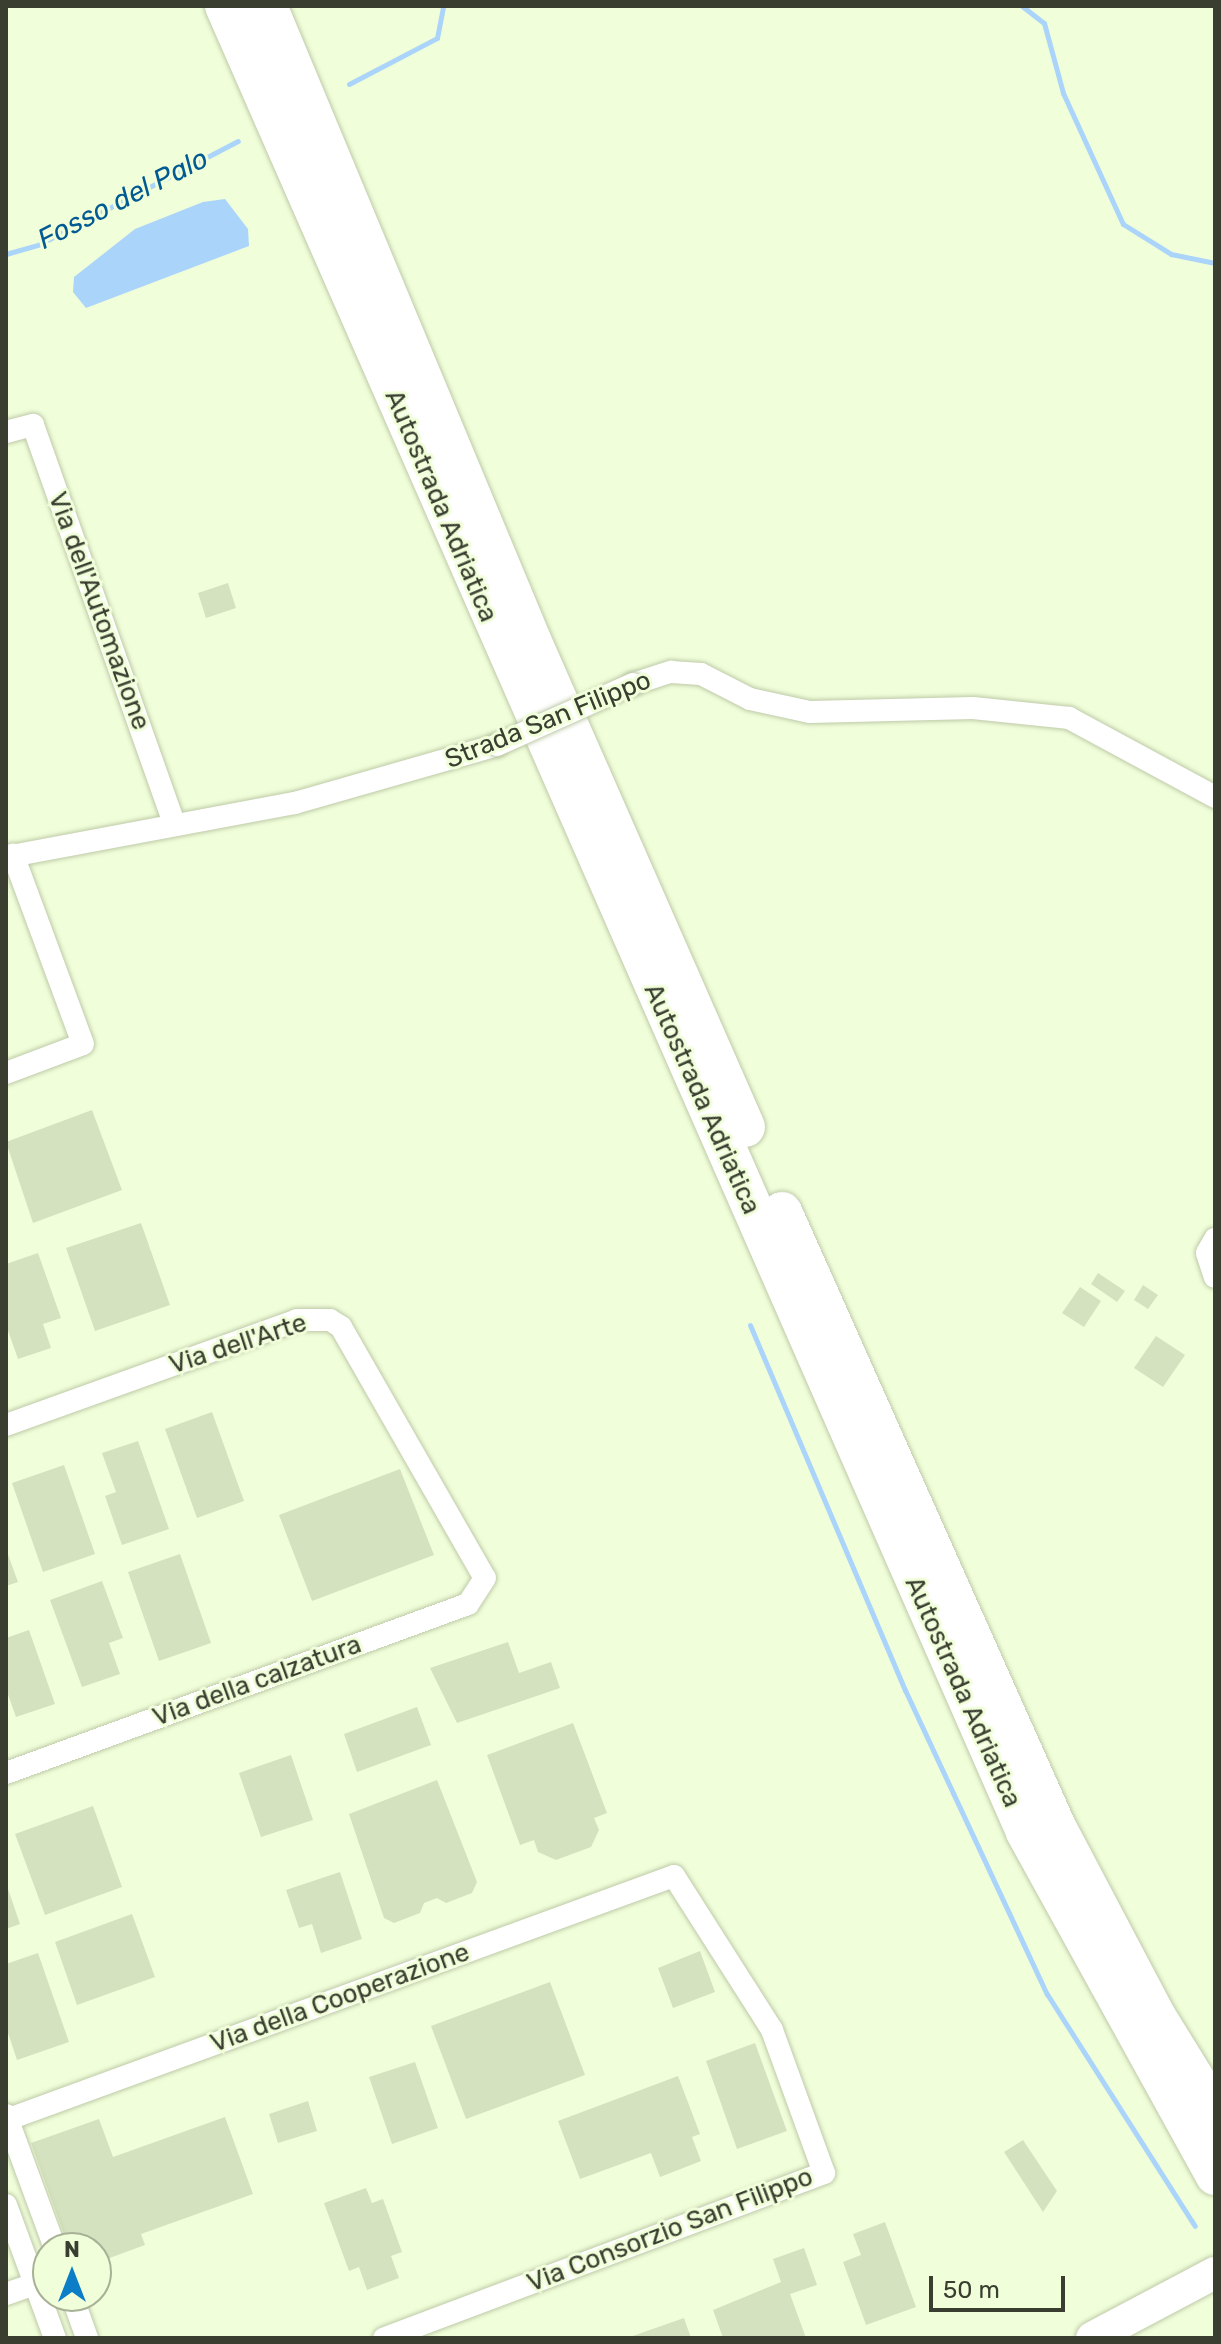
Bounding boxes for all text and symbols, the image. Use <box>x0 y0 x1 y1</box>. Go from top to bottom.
water label: Fosso del Palo <box>32 142 214 256</box>
street label: Autostrada Adriatica <box>378 385 504 627</box>
street label: Via dell'Automazione <box>41 488 157 734</box>
street label: Strada San Filippo <box>441 664 655 776</box>
street label: Autostrada Adriatica <box>637 979 767 1219</box>
street label: Via dell'Arte <box>165 1307 311 1381</box>
street label: Autostrada Adriatica <box>898 1572 1028 1812</box>
street label: Via della calzatura <box>148 1629 366 1733</box>
street label: Via della Cooperazione <box>206 1937 474 2059</box>
street label: Via Consorzio San Filippo <box>523 2161 817 2299</box>
north arrow <box>32 2232 112 2312</box>
text: N <box>64 2236 80 2263</box>
scale bar <box>933 2260 1069 2310</box>
text: 50 m <box>943 2276 1000 2304</box>

